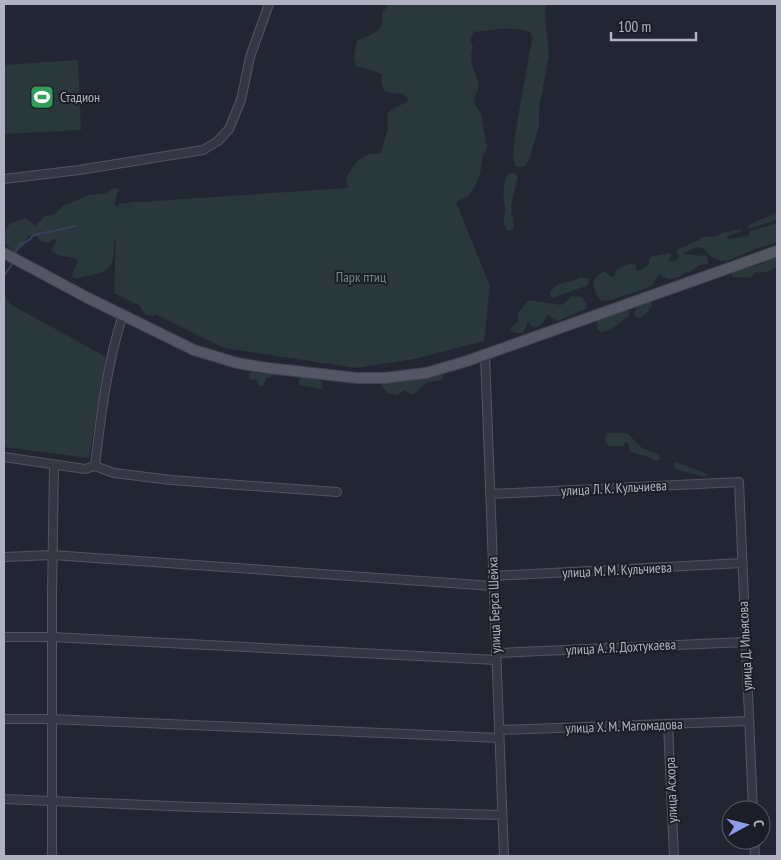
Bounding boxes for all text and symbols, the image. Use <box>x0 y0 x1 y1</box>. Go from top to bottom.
scale bar <box>611 10 696 42</box>
text: 100 m <box>618 17 651 36</box>
sports icon: Стадион <box>29 84 55 110</box>
place label: Стадион <box>60 88 100 106</box>
park label: Парк птиц <box>336 268 386 286</box>
street label: улица Л. К. Кульчиева <box>561 476 667 500</box>
street label: улица Берса Шейха <box>483 557 505 653</box>
street label: улица М. М. Кульчиева <box>562 558 672 582</box>
street label: улица Д. Ильясова <box>734 601 756 691</box>
street label: улица А. Я. Дохтукаева <box>566 635 676 659</box>
street label: улица Х. М. Магомадова <box>565 715 683 737</box>
street label: улица Асхора <box>661 757 681 823</box>
north arrow <box>721 800 771 850</box>
text: С <box>750 819 768 828</box>

